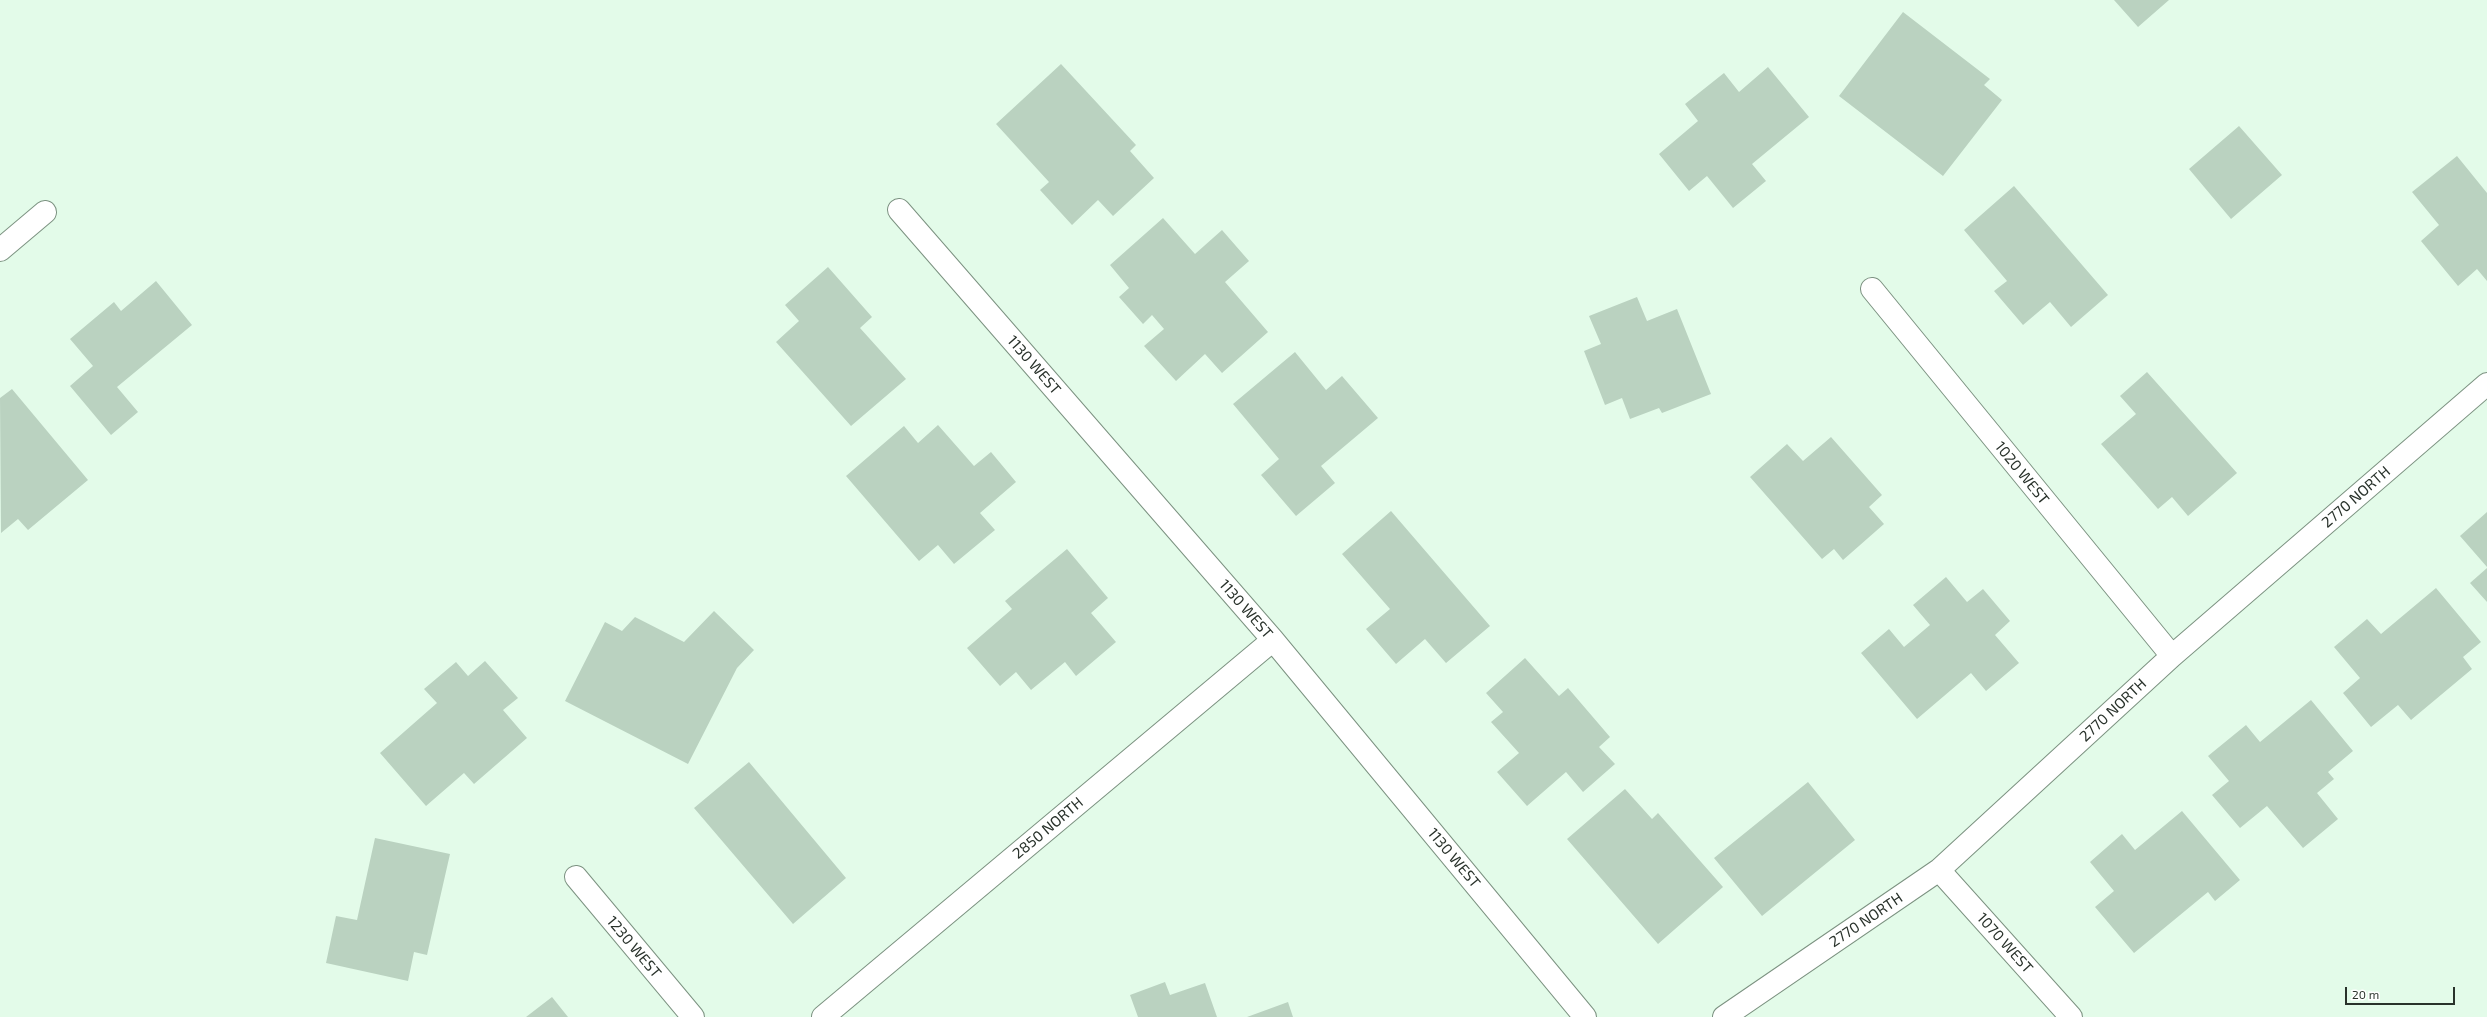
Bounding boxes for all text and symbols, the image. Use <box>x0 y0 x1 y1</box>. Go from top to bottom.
street label: 1130 WEST <box>1003 332 1065 398</box>
street label: 1020 WEST <box>1991 438 2053 508</box>
street label: 2770 NORTH <box>2318 462 2394 532</box>
street label: 1130 WEST <box>1215 576 1277 642</box>
street label: 2770 NORTH <box>2076 675 2150 745</box>
street label: 2850 NORTH <box>1009 793 1087 863</box>
street label: 1130 WEST <box>1424 824 1484 892</box>
street label: 2770 NORTH <box>1826 889 1906 951</box>
street label: 1070 WEST <box>1973 909 2037 977</box>
street label: 1230 WEST <box>603 913 665 981</box>
scale bar <box>2347 979 2457 1005</box>
text: 20 m <box>2352 987 2379 1001</box>

